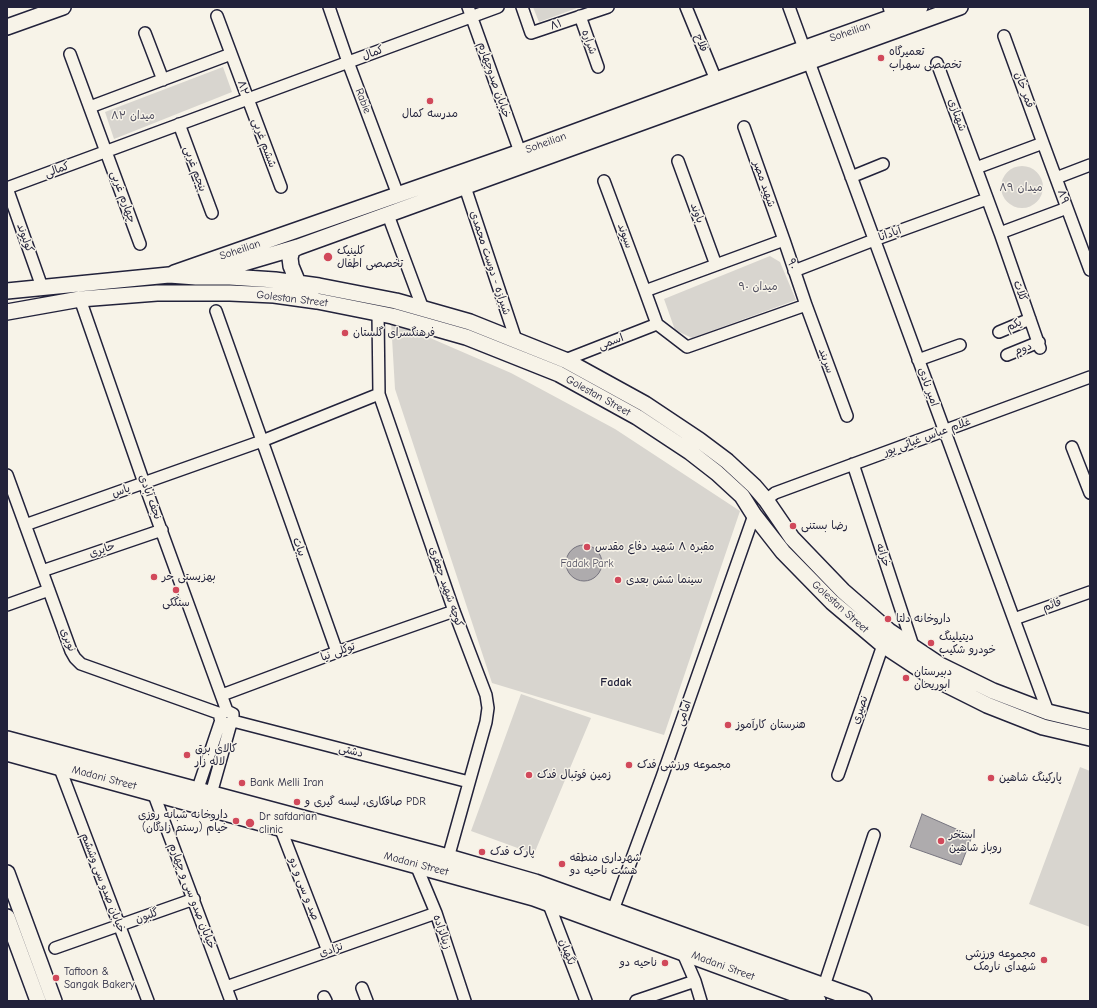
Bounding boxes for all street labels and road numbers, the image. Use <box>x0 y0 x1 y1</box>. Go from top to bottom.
street label: ۸۱ <box>548 17 564 33</box>
street label: Soheilian <box>828 19 872 45</box>
street label: شراره <box>578 28 600 56</box>
street label: فلاح <box>691 32 711 54</box>
street label: خیابان صدوچهارم <box>475 40 513 120</box>
street label: کمال <box>361 43 385 63</box>
street label: قمر خان <box>1011 70 1037 110</box>
street label: ۸۲ <box>234 79 252 97</box>
street label: Rabie <box>352 87 374 115</box>
street label: شهنازی <box>945 97 969 133</box>
street label: ششم غربی <box>249 117 279 169</box>
street label: Soheilian <box>524 130 568 156</box>
street label: پنجم غربی <box>181 144 209 194</box>
street label: کمالی <box>43 159 71 181</box>
street label: شهید مصر <box>750 159 778 209</box>
street label: چهارم غربی <box>108 169 138 225</box>
street label: ۸۹ <box>1054 188 1072 206</box>
street label: باوند <box>687 201 707 225</box>
street label: شیرازه - دوست محمدی <box>467 209 513 317</box>
street label: کولیوند <box>14 222 36 254</box>
street label: سیوند <box>614 222 636 250</box>
street label: آپادانا <box>877 224 903 244</box>
street label: Soheilian <box>218 237 262 263</box>
street label: ۹۰ <box>784 257 800 271</box>
street label: کلات <box>1010 279 1030 303</box>
street label: Golestan Street <box>255 288 329 310</box>
street label: یکم <box>1004 316 1024 334</box>
street label: اسمی <box>597 331 625 353</box>
street label: دوم <box>1012 340 1034 358</box>
street label: سربند <box>815 347 837 375</box>
street label: امیر نادی <box>915 366 941 408</box>
street label: Golestan Street <box>563 373 633 419</box>
street label: غلام عباس غیاثی ‌پور <box>882 415 972 459</box>
street label: نجف آبادی <box>136 473 164 521</box>
street label: یاس <box>110 482 132 500</box>
street label: بیات <box>290 536 308 558</box>
street label: حایری <box>87 539 117 561</box>
street label: خزانه <box>873 541 893 569</box>
street label: کوچه شهید جعفری <box>426 545 466 629</box>
street label: Golestan Street <box>809 578 871 636</box>
street label: قائم <box>1041 596 1063 614</box>
street label: نوبری <box>57 626 79 654</box>
street label: توکلی نیا <box>319 640 357 664</box>
street label: نصیری <box>849 694 871 726</box>
street label: امامی <box>673 698 695 728</box>
street label: دشتی <box>337 742 365 760</box>
street label: Madani Street <box>70 763 138 793</box>
street label: خیابان صدو سی وششم <box>78 831 128 935</box>
street label: خیابان صدو سی و چهارم <box>166 841 218 951</box>
street label: Madani Street <box>382 849 450 879</box>
street label: صد و سی و دو <box>286 856 322 922</box>
street label: گلبون <box>134 906 160 926</box>
street label: زینالزاده <box>430 913 454 951</box>
street label: نگهبان <box>556 937 578 967</box>
street label: نژادی <box>317 940 345 960</box>
street label: Madani Street <box>690 948 756 984</box>

